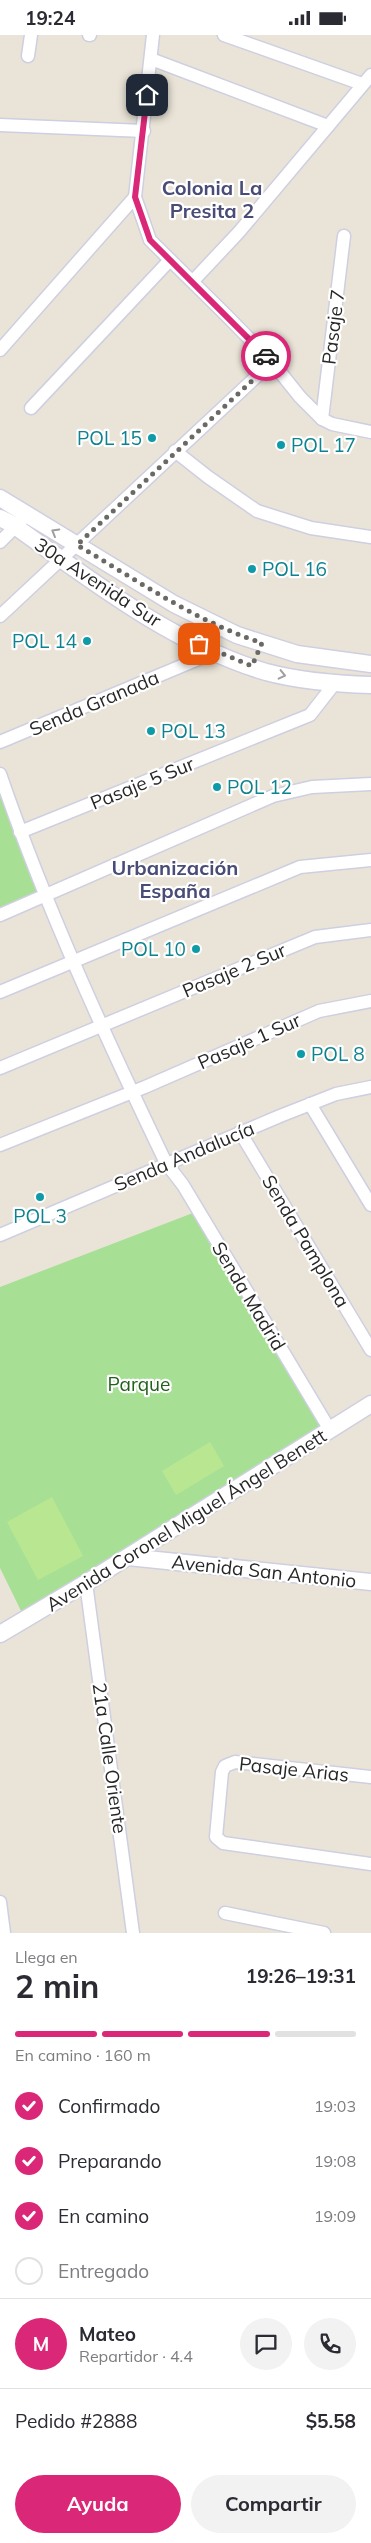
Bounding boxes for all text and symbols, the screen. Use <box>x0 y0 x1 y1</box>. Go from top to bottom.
text: 19:24 <box>25 6 75 30</box>
pin <box>126 74 168 116</box>
icon: home <box>133 81 161 109</box>
district label: Colonia La Presita 2 <box>162 175 262 223</box>
street label: Pasaje 7 <box>316 288 350 366</box>
courier <box>241 331 291 381</box>
icon: car <box>252 342 280 370</box>
place label: POL 15 <box>77 426 142 450</box>
marker: POL 15 <box>146 432 158 444</box>
place label: POL 17 <box>291 433 356 457</box>
marker: POL 17 <box>275 439 287 451</box>
one-way arrow <box>52 529 61 539</box>
street label: 30a Avenida Sur <box>30 532 166 632</box>
place label: POL 16 <box>262 557 327 581</box>
marker: POL 16 <box>246 563 258 575</box>
pin <box>178 623 220 665</box>
place label: POL 14 <box>12 629 77 653</box>
icon: bag <box>185 630 213 658</box>
marker: POL 14 <box>81 635 93 647</box>
street label: Senda Granada <box>26 665 162 741</box>
one-way arrow <box>277 669 286 680</box>
place label: POL 13 <box>161 719 226 743</box>
marker: POL 13 <box>145 725 157 737</box>
street label: Pasaje 5 Sur <box>87 751 198 815</box>
place label: POL 12 <box>227 775 292 799</box>
marker: POL 12 <box>211 781 223 793</box>
district label: Urbanización España <box>112 855 238 903</box>
place label: POL 10 <box>121 937 186 961</box>
street label: Pasaje 2 Sur <box>179 937 289 1003</box>
marker: POL 10 <box>190 943 202 955</box>
street label: Pasaje 1 Sur <box>194 1008 304 1074</box>
place label: POL 8 <box>311 1042 365 1066</box>
marker: POL 8 <box>295 1048 307 1060</box>
street label: Senda Andalucía <box>110 1116 258 1196</box>
street label: Senda Pamplona <box>257 1170 355 1312</box>
marker: POL 3 <box>34 1191 46 1203</box>
place label: POL 3 <box>13 1204 67 1228</box>
street label: Senda Madrid <box>207 1237 291 1355</box>
park label: Parque <box>108 1372 170 1396</box>
street label: Avenida Coronel Miguel Ángel Benett <box>41 1423 331 1617</box>
street label: Avenida San Antonio <box>170 1549 358 1593</box>
street label: 21a Calle Oriente <box>88 1681 132 1835</box>
street label: Pasaje Arias <box>238 1751 350 1787</box>
text: Llega en <box>15 1947 78 1967</box>
text: 19:26–19:31 <box>246 1964 356 1988</box>
text: 2 min <box>15 1966 99 2006</box>
text: En camino · 160 m <box>15 2045 151 2065</box>
icon: check <box>15 2092 43 2120</box>
text: Confirmado <box>58 2094 160 2118</box>
text: 19:03 <box>314 2096 356 2116</box>
icon: check <box>15 2147 43 2175</box>
text: Preparando <box>58 2149 162 2173</box>
text: 19:08 <box>314 2151 356 2171</box>
icon: check <box>15 2202 43 2230</box>
text: En camino <box>58 2204 149 2228</box>
text: 19:09 <box>314 2206 356 2226</box>
text: Entregado <box>58 2259 149 2283</box>
button: chat <box>240 2318 292 2370</box>
button: phone <box>304 2318 356 2370</box>
text: Mateo <box>79 2322 136 2346</box>
text: M <box>33 2332 49 2356</box>
text: Repartidor · 4.4 <box>79 2346 193 2366</box>
text: Pedido #2888 <box>15 2409 137 2433</box>
text: $5.58 <box>306 2409 356 2433</box>
button: Ayuda <box>15 2475 181 2533</box>
button: Compartir <box>191 2475 356 2533</box>

